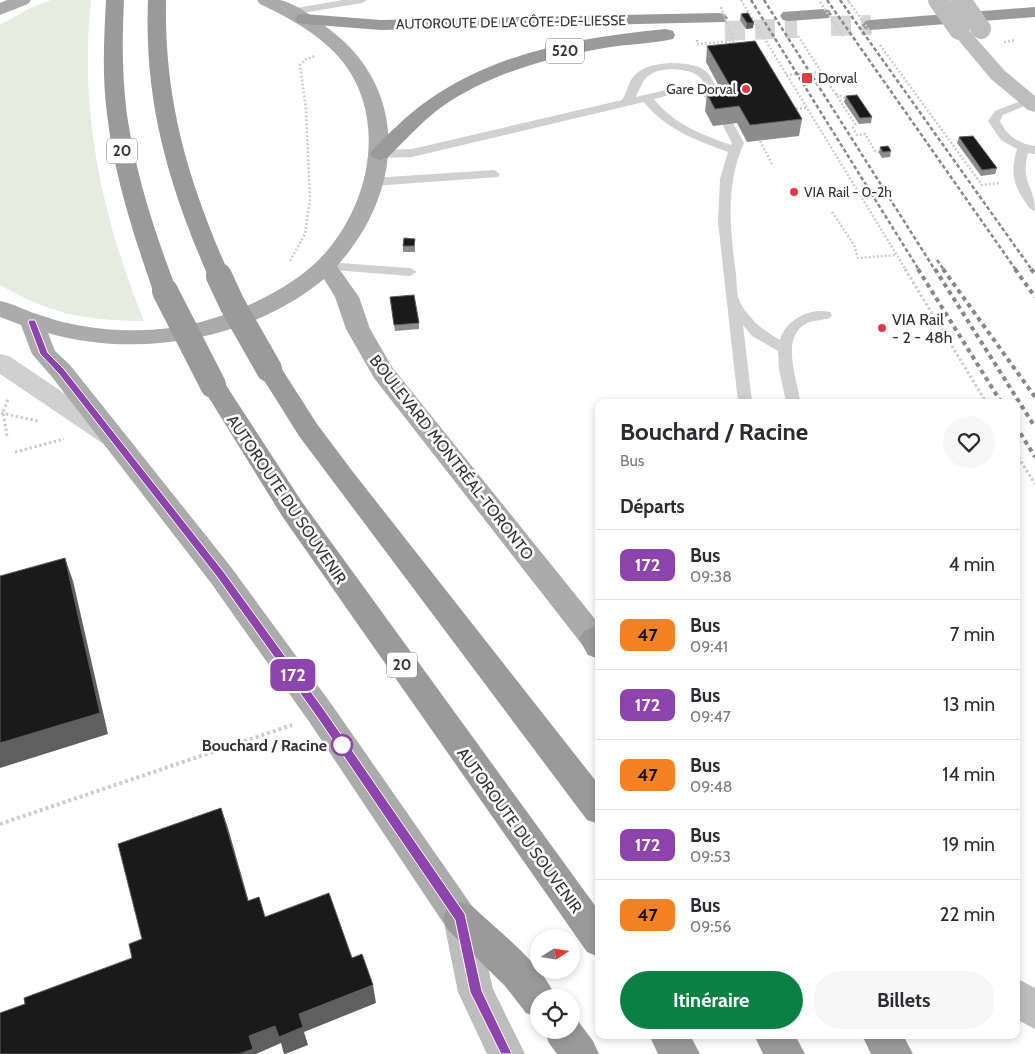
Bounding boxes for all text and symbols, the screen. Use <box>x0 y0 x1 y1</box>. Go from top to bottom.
street label: AUTOROUTE DE LA CÔTE-DE-LIESSE <box>396 11 626 33</box>
road number: 520 <box>546 38 584 64</box>
place label: Dorval <box>818 69 858 87</box>
marker: Dorval <box>800 71 814 85</box>
place label: Gare Dorval <box>666 80 737 98</box>
marker: Gare Dorval <box>740 83 752 95</box>
road number: 20 <box>107 138 137 164</box>
place label: VIA Rail - 0-2h <box>804 183 892 201</box>
marker: VIA Rail - 0-2h <box>788 186 800 198</box>
place label: VIA Rail - 2 - 48h <box>892 310 952 347</box>
marker: VIA Rail - 2 - 48h <box>876 322 888 334</box>
street label: BOULEVARD MONTRÉAL-TORONTO <box>366 351 538 564</box>
street label: AUTOROUTE DU SOUVENIR <box>223 411 351 588</box>
button: heart <box>943 416 995 468</box>
text: Bouchard / Racine <box>620 417 808 446</box>
text: Bus <box>620 451 644 470</box>
text: Départs <box>620 495 685 518</box>
text: Bus <box>690 544 720 567</box>
text: 4 min <box>948 553 995 576</box>
text: 172 <box>635 554 660 576</box>
text: 09:38 <box>690 567 732 586</box>
text: Bus <box>690 614 720 637</box>
text: 7 min <box>950 623 995 646</box>
text: 47 <box>637 624 658 646</box>
text: 09:41 <box>690 637 728 656</box>
road number: 20 <box>387 652 417 678</box>
line badge: 172 <box>264 659 322 691</box>
text: 172 <box>280 664 306 686</box>
text: Bus <box>690 684 720 707</box>
text: 13 min <box>943 693 995 716</box>
text: 172 <box>635 694 660 716</box>
text: 09:47 <box>690 707 731 726</box>
marker: Bouchard / Racine <box>331 734 353 756</box>
place label: Bouchard / Racine <box>202 736 327 755</box>
street label: AUTOROUTE DU SOUVENIR <box>453 744 586 917</box>
text: Bus <box>690 754 720 777</box>
text: 14 min <box>942 763 995 786</box>
text: 47 <box>637 764 658 786</box>
text: 09:48 <box>690 777 733 796</box>
text: Bus <box>690 824 720 847</box>
text: 19 min <box>942 833 995 856</box>
text: 172 <box>635 834 660 856</box>
text: 09:53 <box>690 847 731 866</box>
text: Bus <box>690 894 720 917</box>
text: 22 min <box>940 903 995 926</box>
text: 47 <box>637 904 658 926</box>
text: 09:56 <box>690 917 731 936</box>
north arrow <box>530 929 580 979</box>
map controls <box>530 929 580 1039</box>
button: Itinéraire <box>620 971 803 1029</box>
button: Billets <box>813 971 995 1029</box>
button: locate <box>530 989 580 1039</box>

